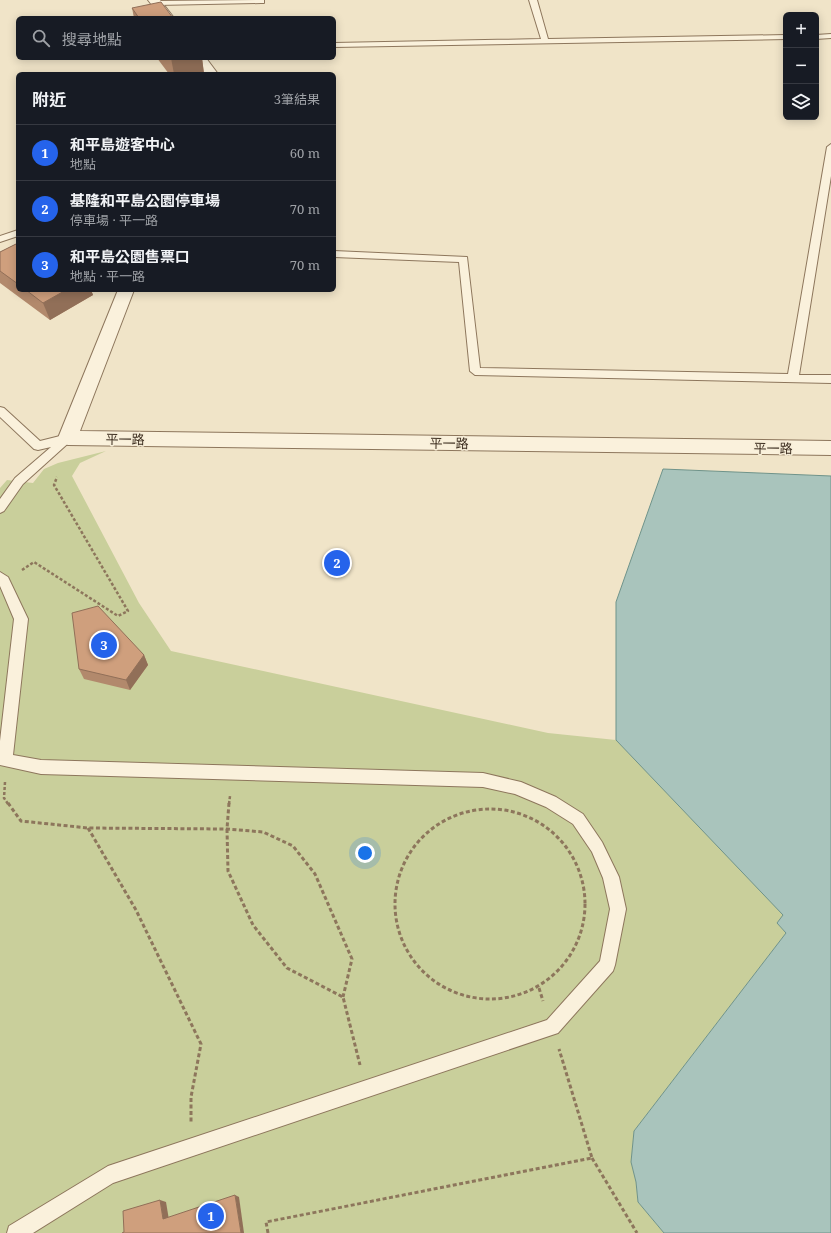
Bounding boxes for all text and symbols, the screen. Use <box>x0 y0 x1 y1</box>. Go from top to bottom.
map controls <box>783 12 819 120</box>
button: + <box>783 12 819 48</box>
search box <box>16 16 336 60</box>
icon: search <box>30 27 52 49</box>
text: 搜尋地點 <box>62 29 122 49</box>
button: − <box>783 48 819 84</box>
button: layers <box>783 84 819 120</box>
text: 附近 <box>32 88 66 111</box>
text: 3筆結果 <box>274 90 320 108</box>
text: 和平島遊客中心 <box>70 134 175 154</box>
text: 1 <box>41 144 49 162</box>
text: 60 m <box>290 144 320 162</box>
text: 地點 <box>70 155 96 173</box>
text: 基隆和平島公園停車場 <box>70 190 220 210</box>
text: 2 <box>41 200 49 218</box>
text: 70 m <box>290 200 320 218</box>
text: 停車場 · 平一路 <box>70 211 158 229</box>
text: 和平島公園售票口 <box>70 246 190 266</box>
text: 3 <box>41 256 49 274</box>
text: 70 m <box>290 256 320 274</box>
text: 地點 · 平一路 <box>70 267 145 285</box>
street label: 平一路 <box>105 430 145 448</box>
street label: 平一路 <box>429 434 469 452</box>
street label: 平一路 <box>753 439 793 457</box>
pin: 2 <box>324 548 350 578</box>
pin: 3 <box>91 630 117 660</box>
your location <box>355 843 375 863</box>
pin: 1 <box>198 1201 224 1231</box>

